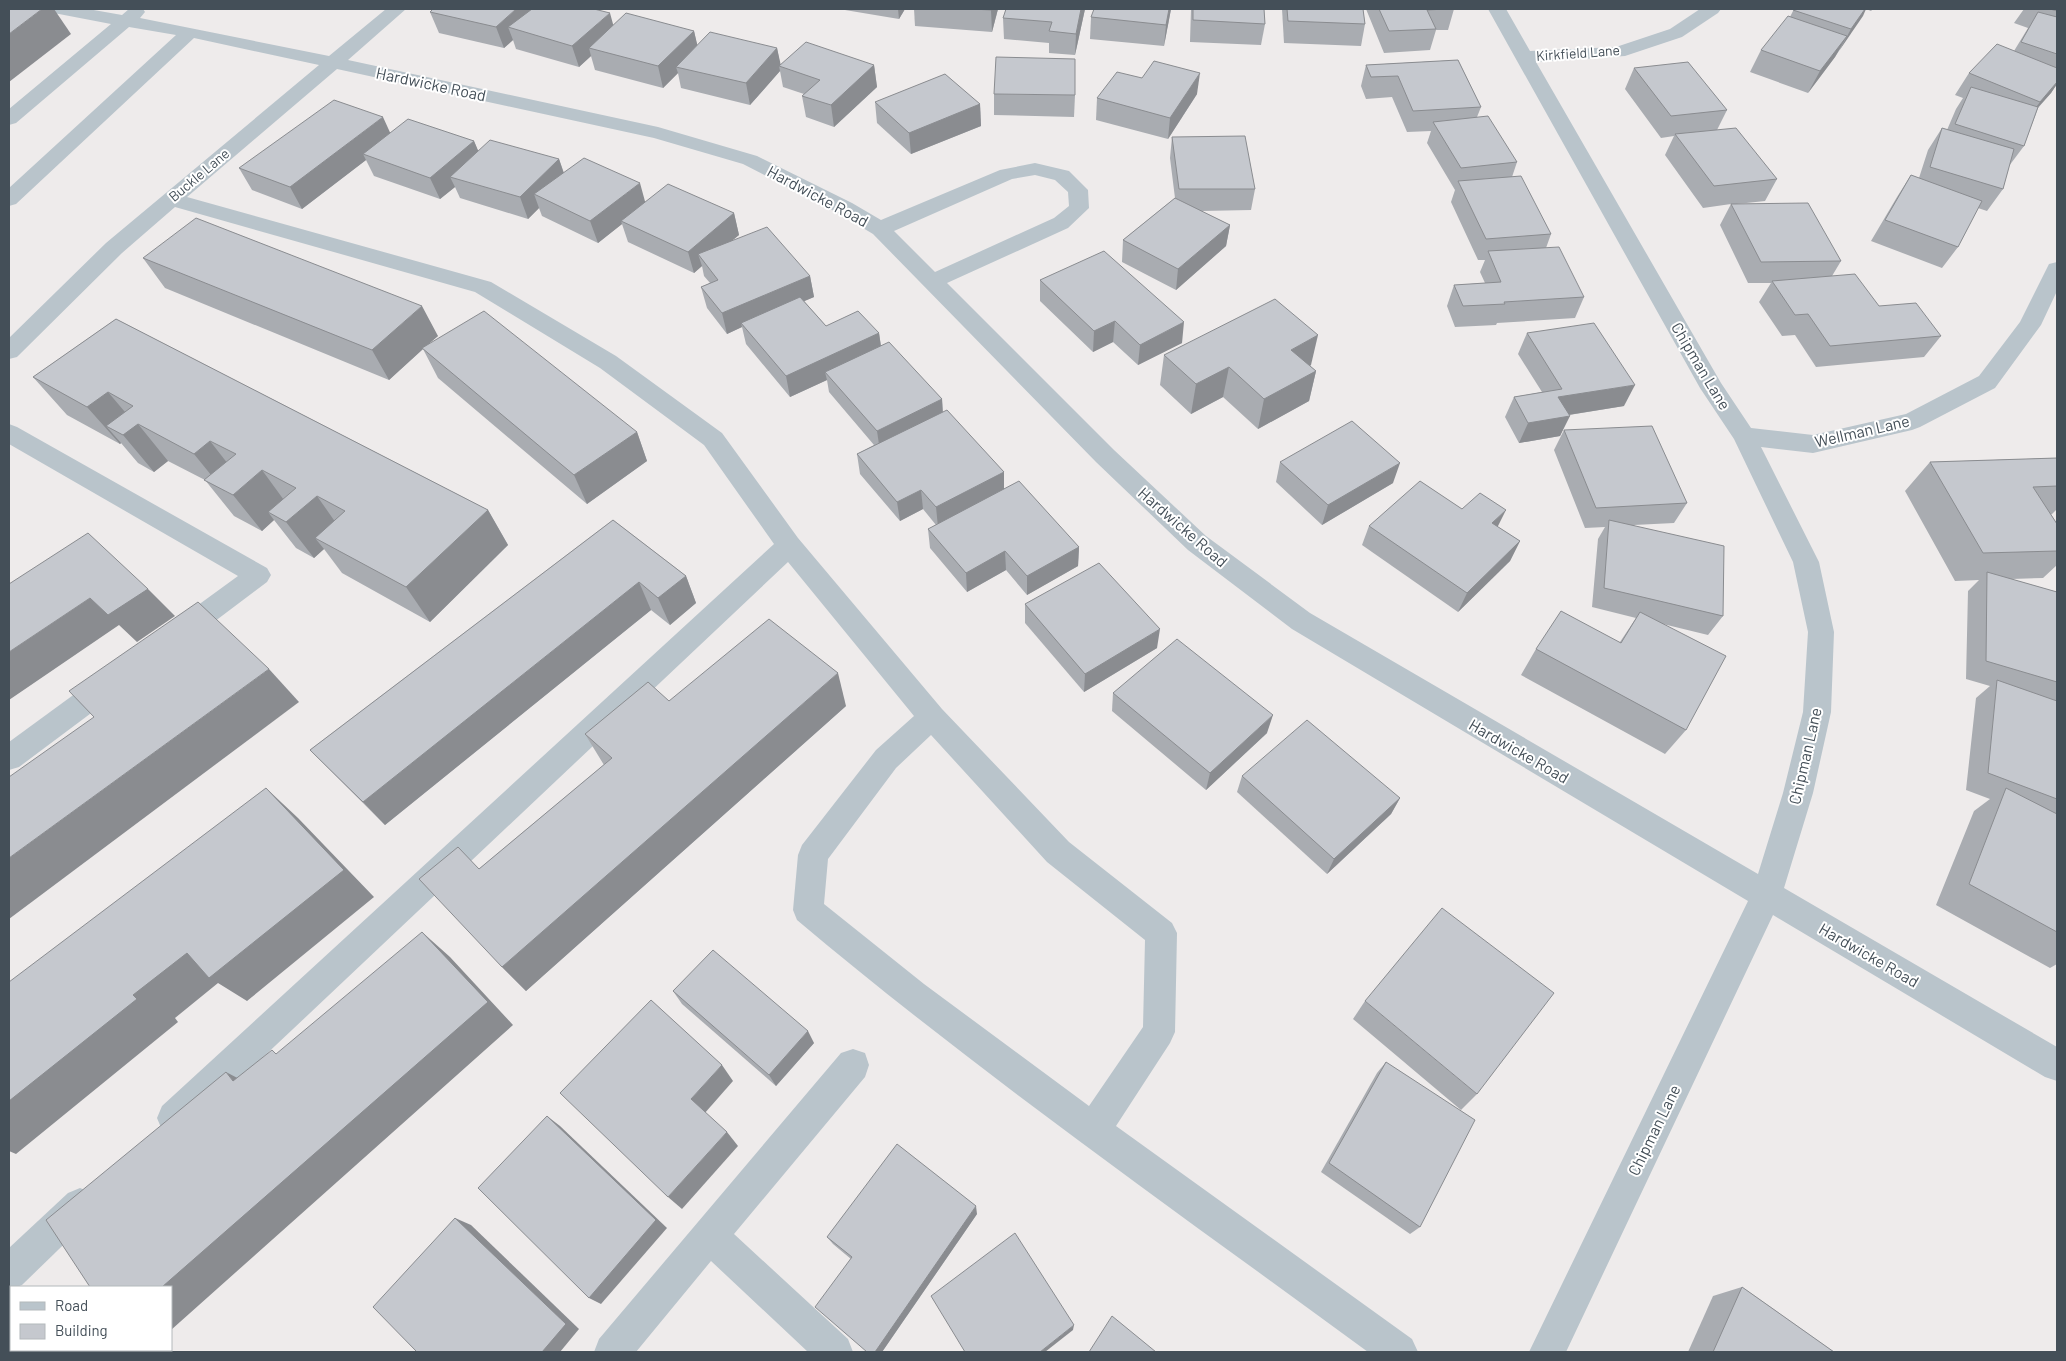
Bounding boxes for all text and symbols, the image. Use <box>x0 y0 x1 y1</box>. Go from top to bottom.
street label: Kirkfield Lane <box>1535 41 1620 64</box>
street label: Hardwicke Road <box>374 63 488 104</box>
street label: Buckle Lane <box>165 144 232 205</box>
street label: Hardwicke Road <box>764 161 872 230</box>
street label: Chipman Lane <box>1668 319 1735 413</box>
street label: Wellman Lane <box>1813 410 1911 451</box>
street label: Hardwicke Road <box>1135 483 1232 570</box>
street label: Chipman Lane <box>1784 706 1825 806</box>
street label: Hardwicke Road <box>1466 714 1572 787</box>
street label: Hardwicke Road <box>1816 918 1922 991</box>
street label: Chipman Lane <box>1623 1081 1684 1178</box>
legend <box>10 1286 172 1351</box>
text: Road <box>55 1296 88 1314</box>
text: Building <box>55 1321 108 1339</box>

